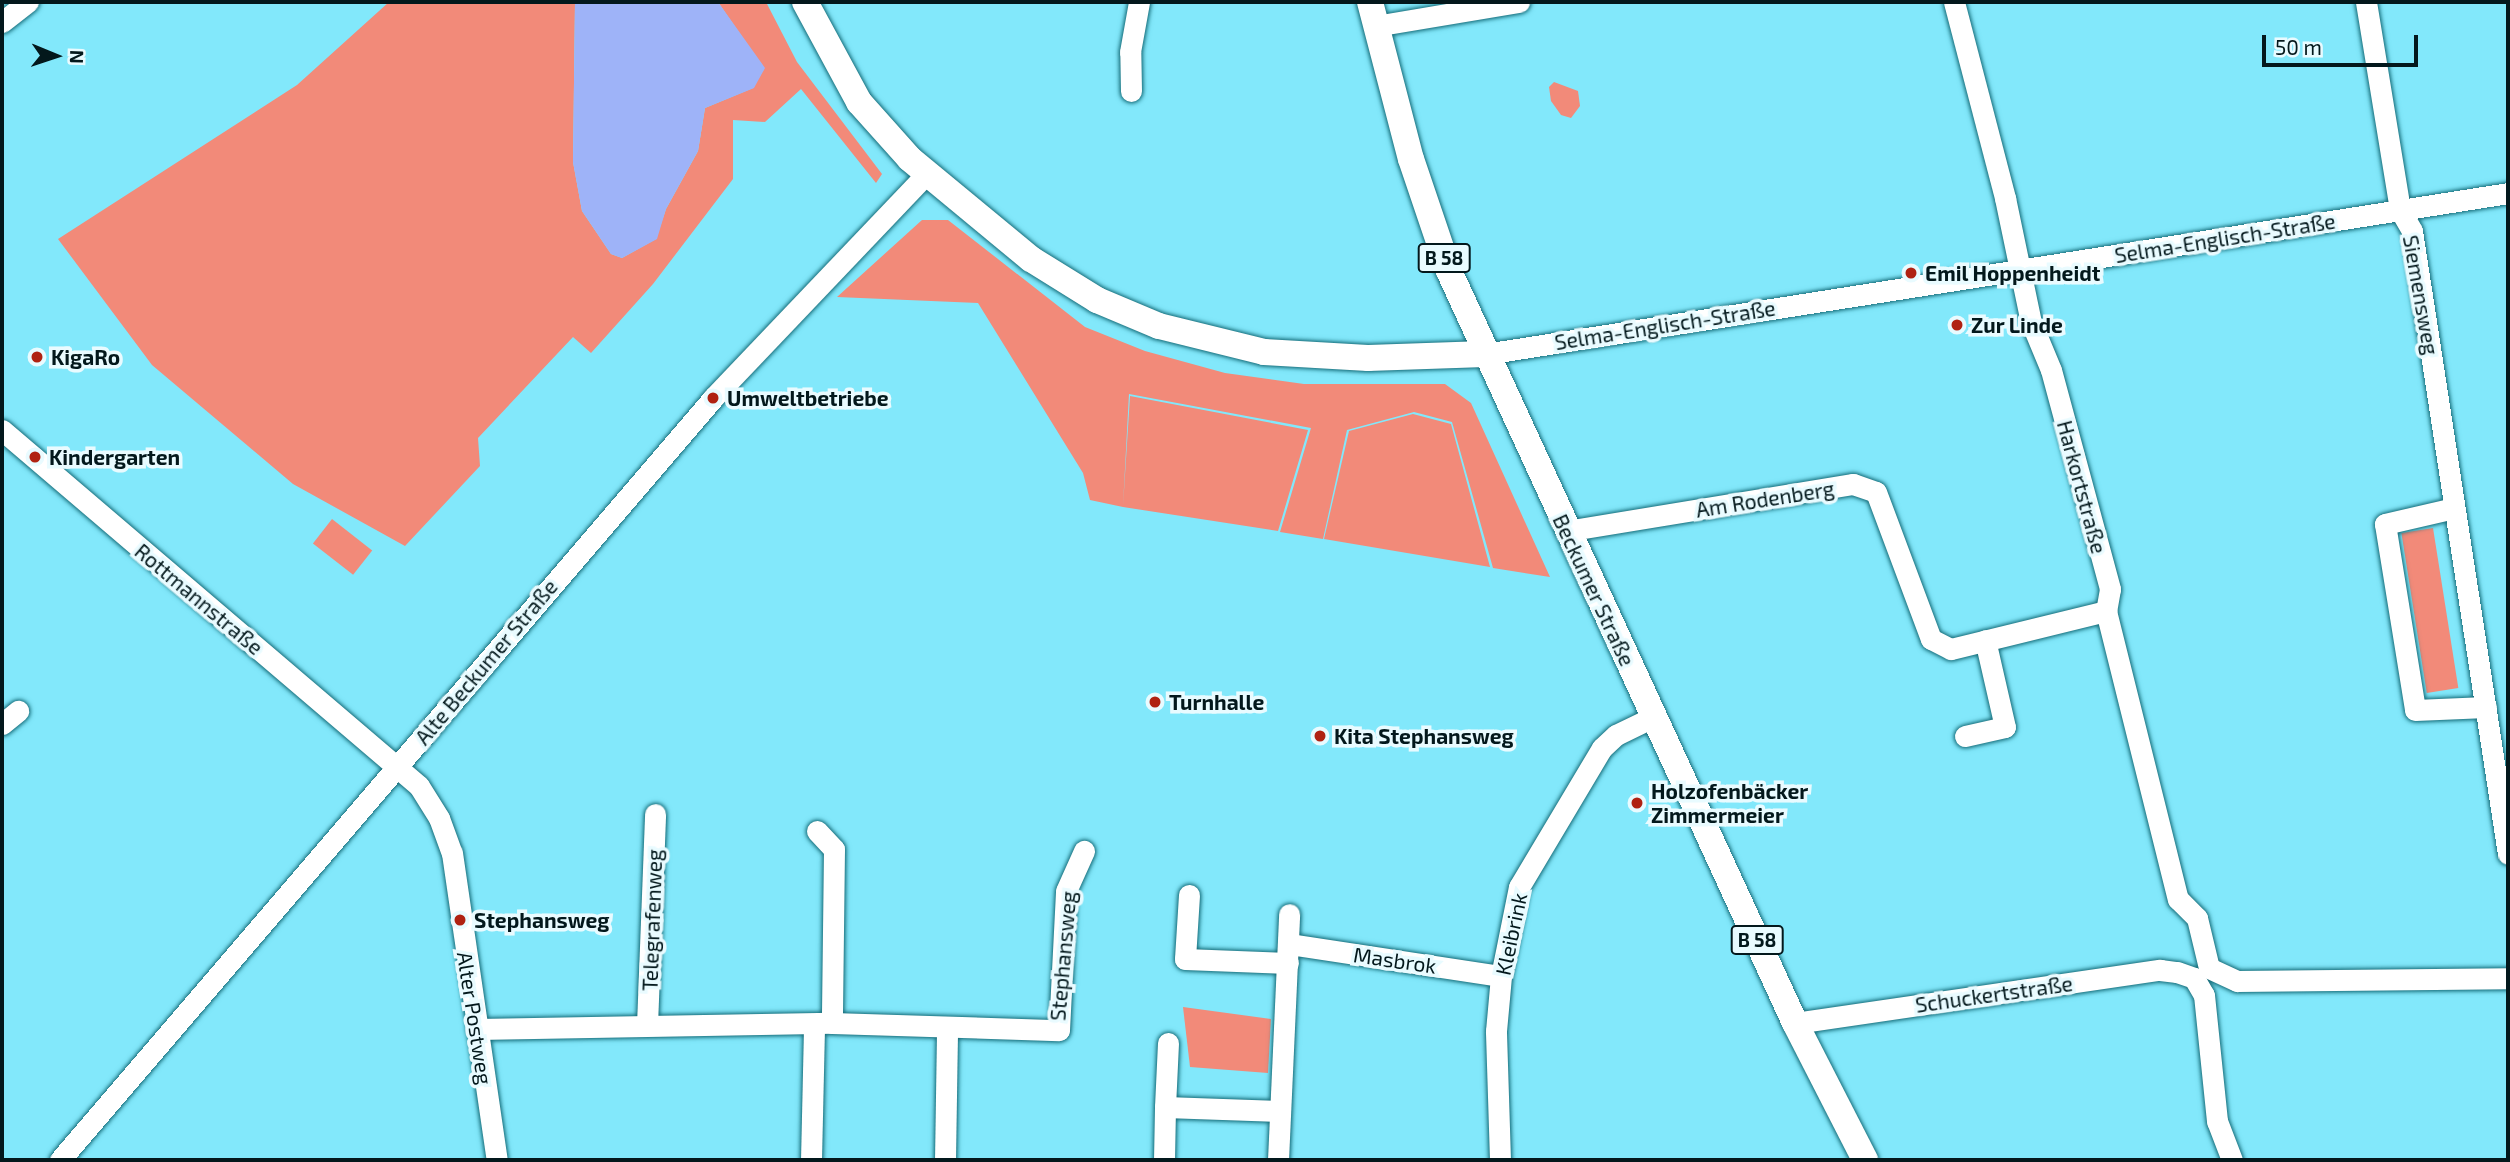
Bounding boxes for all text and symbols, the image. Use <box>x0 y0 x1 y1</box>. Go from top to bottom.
north arrow <box>21 21 91 91</box>
scale bar <box>2265 21 2421 65</box>
text: 50 m <box>2275 34 2322 59</box>
text: N <box>66 49 89 64</box>
street label: Selma-Englisch-Straße <box>2113 208 2337 268</box>
street label: Siemensweg <box>2398 233 2444 357</box>
road number: B 58 <box>1416 242 1472 274</box>
place label: Emil Hoppenheidt <box>1925 260 2101 286</box>
marker: Emil Hoppenheidt <box>1903 265 1919 281</box>
street label: Selma-Englisch-Straße <box>1553 295 1777 355</box>
place label: Zur Linde <box>1971 312 2063 338</box>
marker: Zur Linde <box>1949 317 1965 333</box>
place label: KigaRo <box>51 344 120 370</box>
marker: KigaRo <box>29 349 45 365</box>
place label: Umweltbetriebe <box>727 385 889 411</box>
marker: Umweltbetriebe <box>705 390 721 406</box>
street label: Harkortstraße <box>2052 418 2112 556</box>
place label: Kindergarten <box>49 444 180 470</box>
marker: Kindergarten <box>27 449 43 465</box>
street label: Am Rodenberg <box>1694 476 1836 522</box>
street label: Beckumer Straße <box>1548 510 1640 670</box>
street label: Rottmannstraße <box>130 538 268 660</box>
street label: Alte Beckumer Straße <box>409 574 563 750</box>
place label: Turnhalle <box>1169 689 1264 715</box>
marker: Turnhalle <box>1147 694 1163 710</box>
place label: Kita Stephansweg <box>1334 723 1514 749</box>
marker: Kita Stephansweg <box>1312 728 1328 744</box>
place label: Holzofenbäcker Zimmermeier <box>1651 778 1808 828</box>
marker: Holzofenbäcker Zimmermeier <box>1629 795 1645 811</box>
street label: Telegrafenweg <box>637 849 667 991</box>
street label: Stephansweg <box>1045 890 1081 1022</box>
street label: Kleibrink <box>1490 890 1532 978</box>
place label: Stephansweg <box>474 907 609 933</box>
marker: Stephansweg <box>452 912 468 928</box>
road number: B 58 <box>1729 924 1785 956</box>
street label: Masbrok <box>1352 942 1438 978</box>
street label: Alter Postweg <box>452 950 498 1086</box>
street label: Schuckertstraße <box>1914 970 2074 1018</box>

